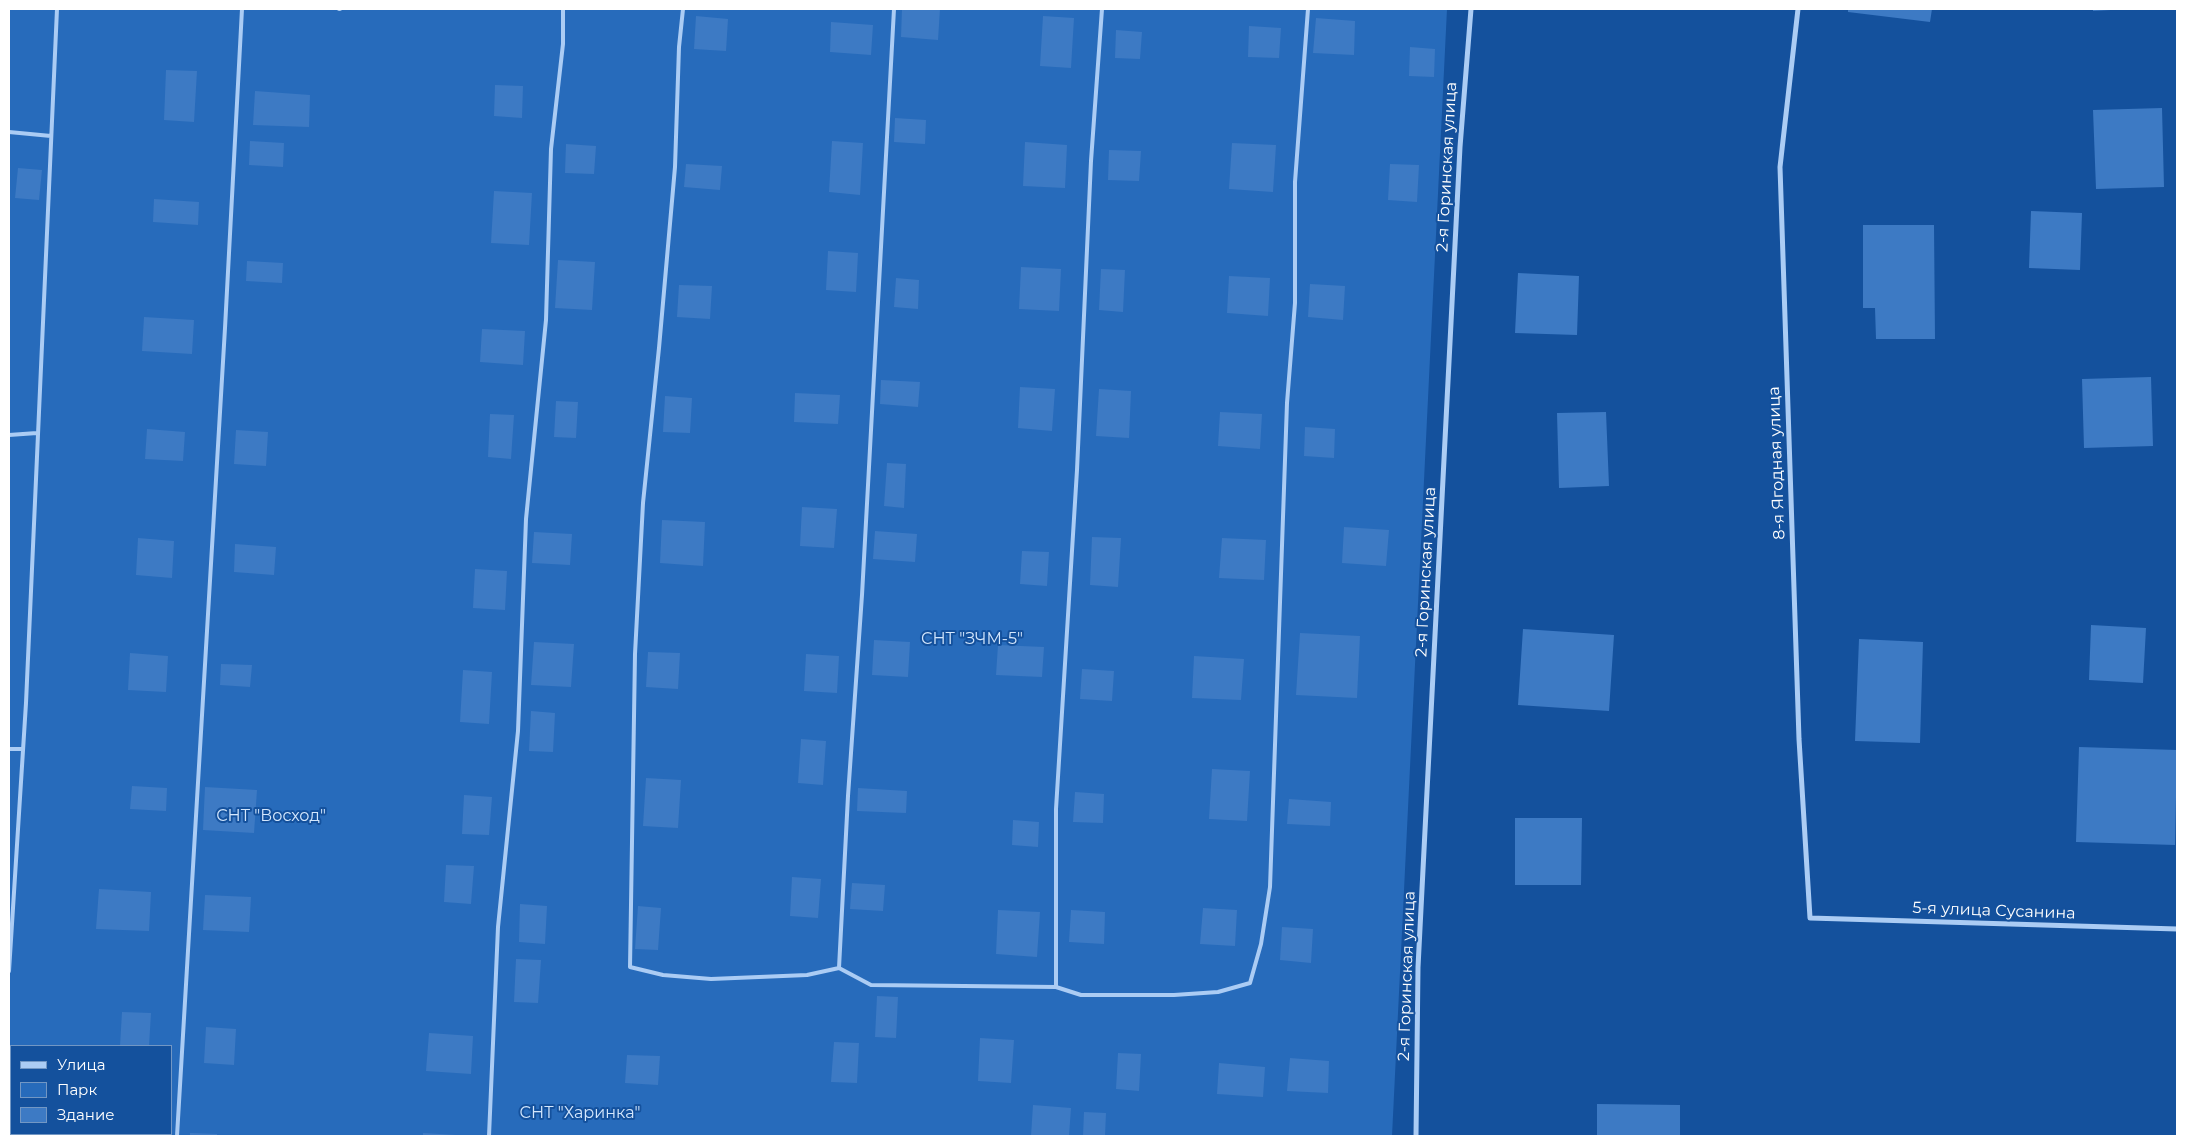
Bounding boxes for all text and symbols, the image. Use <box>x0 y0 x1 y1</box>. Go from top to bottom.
street label: 2-я Горинская улица <box>1433 82 1461 252</box>
street label: 8-я Ягодная улица <box>1765 386 1789 540</box>
street label: 2-я Горинская улица <box>1412 487 1440 657</box>
park label: СНТ "ЗЧМ-5" <box>921 629 1023 649</box>
park label: СНТ "Восход" <box>216 806 326 826</box>
street label: 2-я Горинская улица <box>1394 891 1420 1061</box>
street label: 5-я улица Сусанина <box>1912 899 2076 923</box>
legend <box>10 1045 172 1135</box>
text: Улица <box>57 1055 105 1074</box>
text: Парк <box>57 1080 97 1099</box>
park label: СНТ "Харинка" <box>520 1103 640 1123</box>
text: Здание <box>57 1105 115 1124</box>

